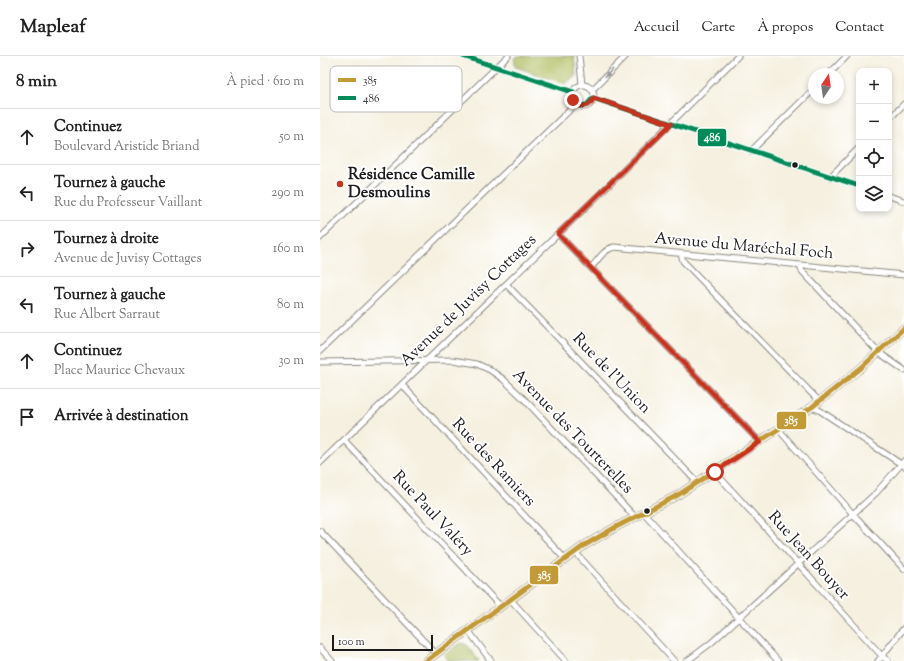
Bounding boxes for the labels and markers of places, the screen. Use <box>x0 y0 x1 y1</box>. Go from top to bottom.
unlabelled marker <box>790 160 800 170</box>
place label: Résidence Camille Desmoulins <box>348 164 476 205</box>
marker: Résidence Camille Desmoulins <box>335 179 345 189</box>
unlabelled marker <box>642 506 652 516</box>

